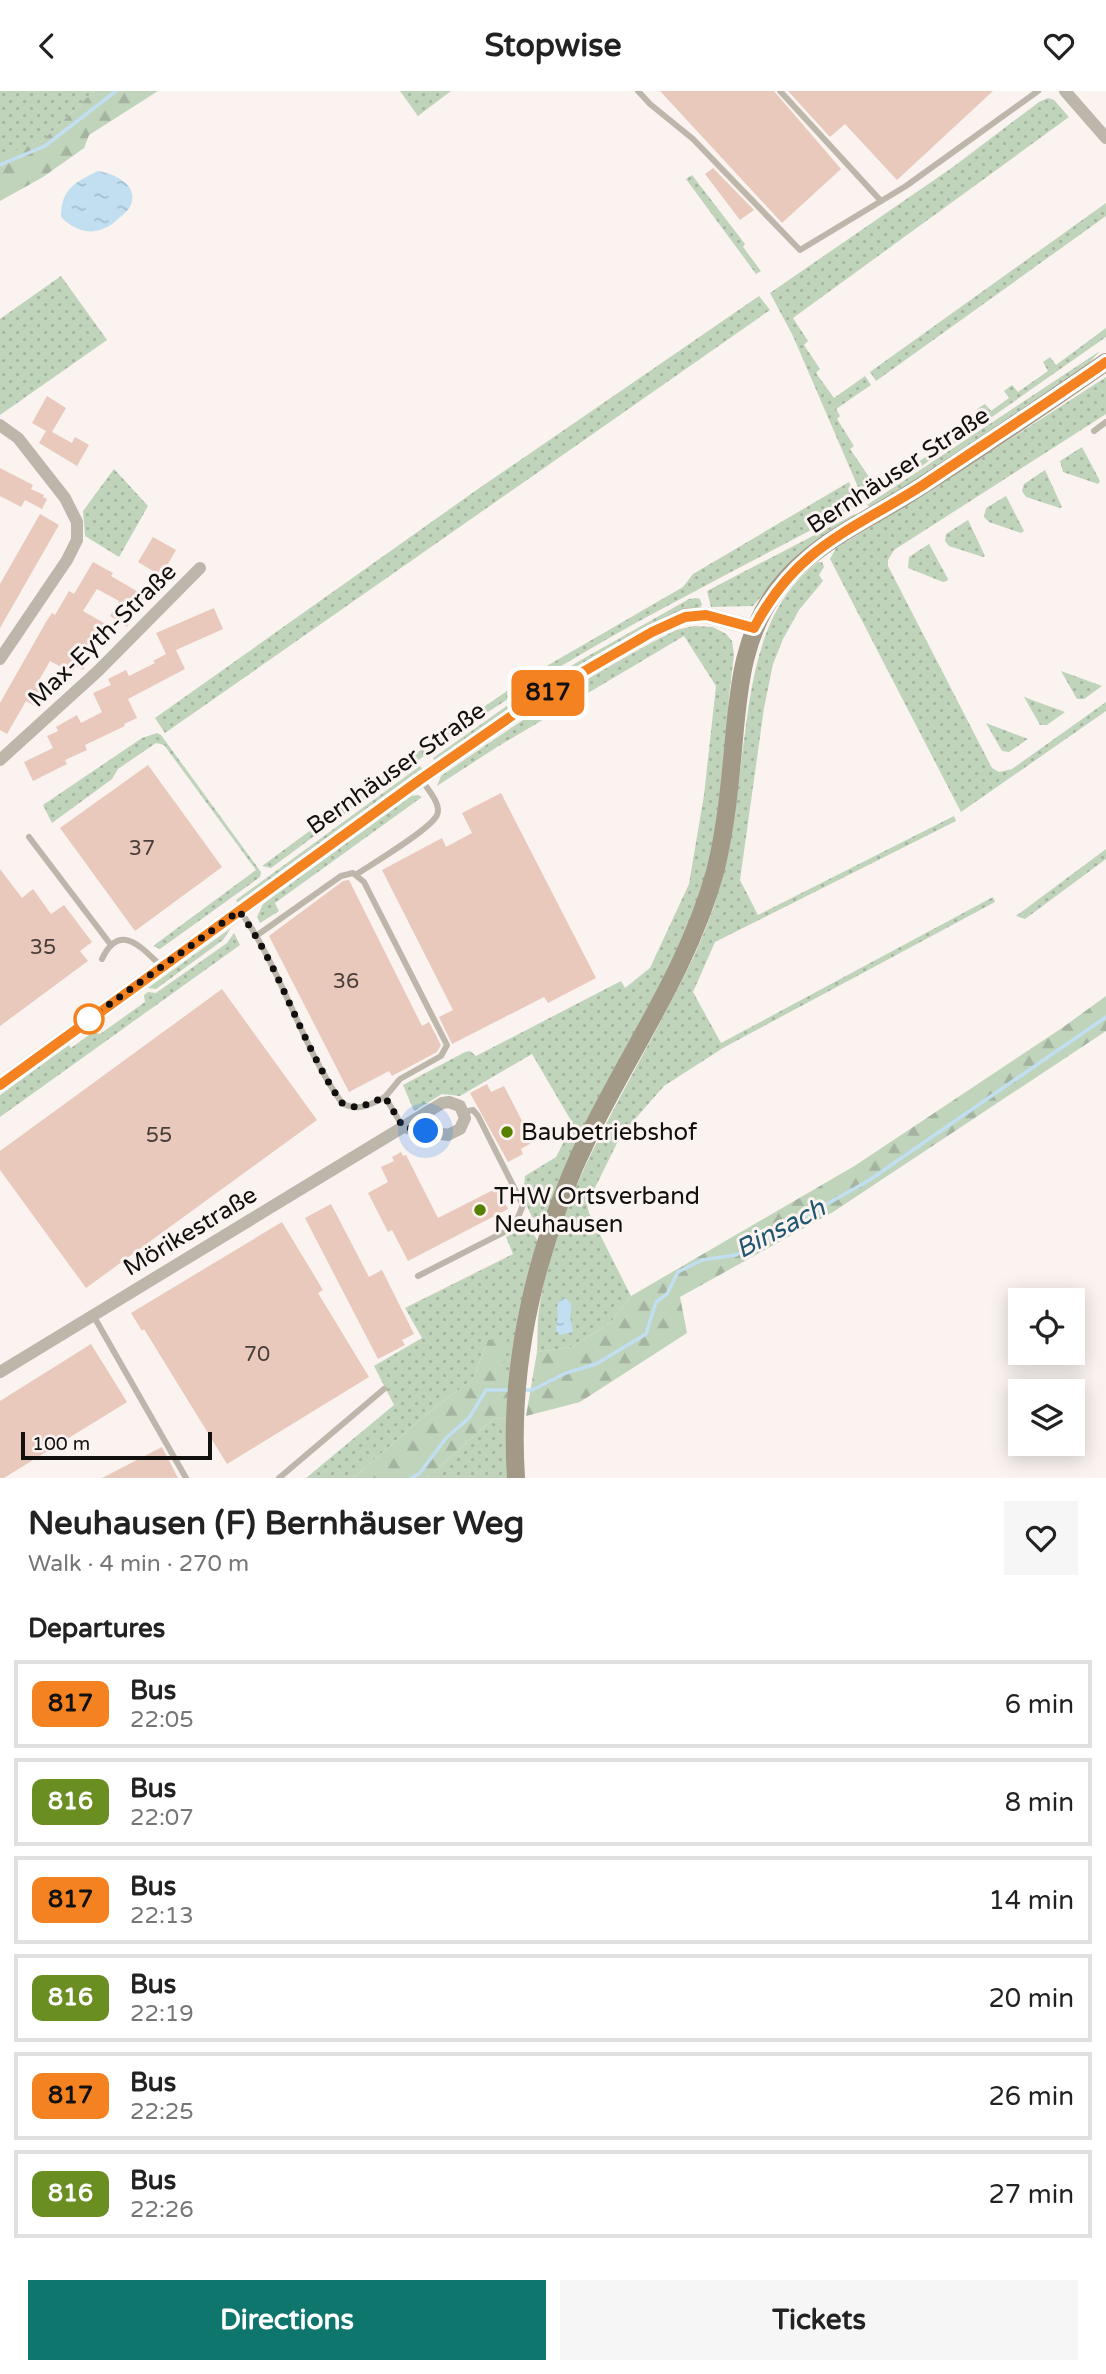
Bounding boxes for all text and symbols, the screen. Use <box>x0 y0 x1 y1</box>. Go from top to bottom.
icon: back <box>28 27 66 65</box>
text: Stopwise <box>484 27 622 65</box>
icon: heart <box>1040 27 1078 65</box>
street label: Bernhäuser Straße <box>802 401 995 540</box>
street label: Max-Eyth-Straße <box>22 557 182 713</box>
line badge: 817 <box>508 670 588 716</box>
text: 817 <box>525 678 571 707</box>
street label: Bernhäuser Straße <box>301 696 491 841</box>
house number: 37 <box>129 836 155 861</box>
house number: 35 <box>30 935 56 960</box>
house number: 36 <box>333 969 359 994</box>
unlabelled marker <box>74 1004 104 1034</box>
your location <box>408 1113 443 1148</box>
place label: Baubetriebshof <box>521 1118 698 1147</box>
house number: 55 <box>146 1123 172 1148</box>
marker: Baubetriebshof <box>499 1124 515 1140</box>
street label: Mörikestraße <box>118 1180 262 1283</box>
place label: THW Ortsverband Neuhausen <box>494 1182 700 1239</box>
water label: Binsach <box>730 1191 831 1265</box>
marker: THW Ortsverband Neuhausen <box>472 1202 488 1218</box>
map controls <box>1008 1288 1085 1456</box>
button: locate <box>1008 1288 1085 1365</box>
house number: 70 <box>244 1342 270 1367</box>
button: layers <box>1008 1379 1085 1456</box>
scale bar <box>21 1429 212 1461</box>
text: 100 m <box>32 1433 90 1455</box>
button: heart <box>1004 1501 1078 1575</box>
text: Neuhausen (F) Bernhäuser Weg <box>28 1504 524 1543</box>
text: Walk · 4 min · 270 m <box>28 1550 249 1578</box>
text: Departures <box>28 1613 165 1644</box>
text: Bus <box>130 1675 176 1706</box>
text: 817 <box>48 1689 93 1718</box>
text: 6 min <box>1005 1689 1074 1720</box>
text: 22:05 <box>130 1706 194 1734</box>
text: Bus <box>130 1773 176 1804</box>
text: 816 <box>48 1787 93 1816</box>
text: 8 min <box>1005 1787 1074 1818</box>
text: 22:07 <box>130 1804 194 1832</box>
text: Bus <box>130 1871 176 1902</box>
text: 817 <box>48 1885 93 1914</box>
text: 14 min <box>988 1885 1074 1916</box>
text: 22:13 <box>130 1902 194 1930</box>
text: Bus <box>130 1969 176 2000</box>
text: 816 <box>48 1983 93 2012</box>
text: 20 min <box>988 1983 1074 2014</box>
text: 22:19 <box>130 2000 194 2028</box>
text: Bus <box>130 2067 176 2098</box>
text: 817 <box>48 2081 93 2110</box>
text: 26 min <box>988 2081 1074 2112</box>
text: 22:25 <box>130 2098 194 2126</box>
text: Bus <box>130 2165 176 2196</box>
text: 816 <box>48 2179 93 2208</box>
text: 27 min <box>988 2179 1074 2210</box>
text: 22:26 <box>130 2196 194 2224</box>
button: Directions <box>28 2280 546 2360</box>
button: Tickets <box>560 2280 1078 2360</box>

